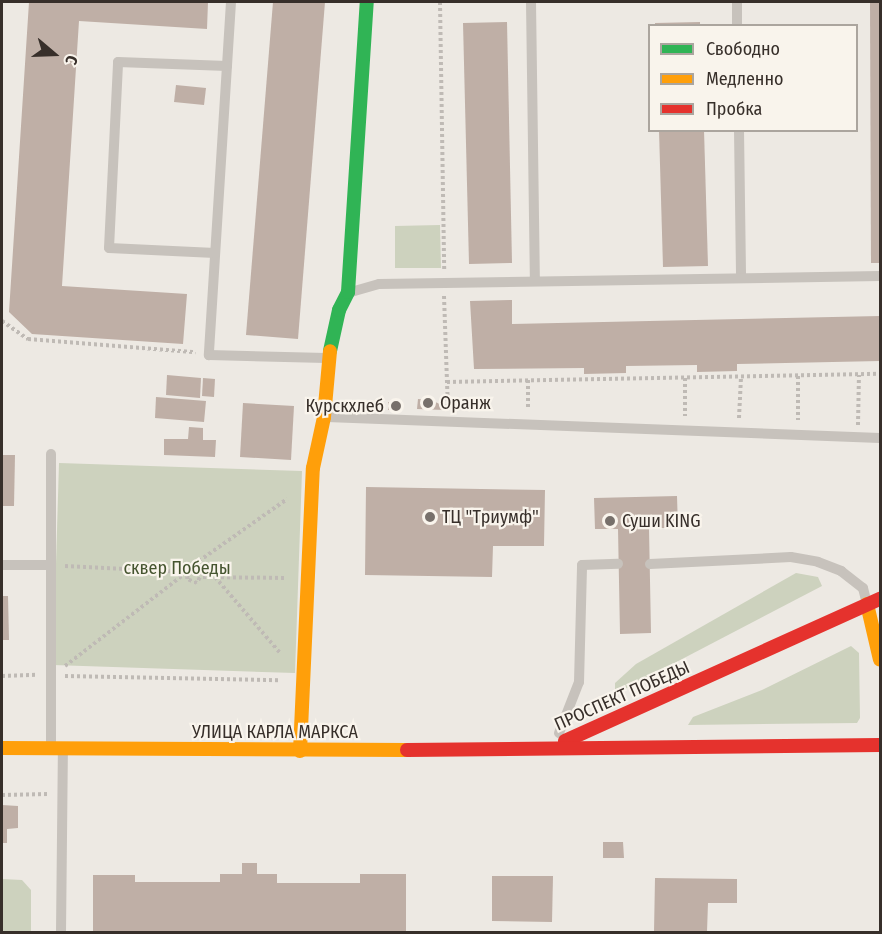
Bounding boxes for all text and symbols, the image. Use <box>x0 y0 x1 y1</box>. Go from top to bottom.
north arrow <box>24 24 84 84</box>
legend <box>648 24 858 132</box>
text: Свободно <box>706 38 780 60</box>
text: С <box>61 53 82 67</box>
text: Медленно <box>706 68 784 90</box>
text: Пробка <box>706 98 762 120</box>
place label: Оранж <box>440 392 491 414</box>
place label: Курскхлеб <box>305 395 384 417</box>
marker: Оранж <box>421 396 435 410</box>
marker: Курскхлеб <box>389 399 403 413</box>
place label: ТЦ "Триумф" <box>442 506 539 528</box>
marker: ТЦ "Триумф" <box>423 510 437 524</box>
place label: Суши KING <box>622 510 701 532</box>
marker: Суши KING <box>603 514 617 528</box>
park label: сквер Победы <box>123 557 231 579</box>
street label: ПРОСПЕКТ ПОБЕДЫ <box>551 657 693 735</box>
street label: УЛИЦА КАРЛА МАРКСА <box>192 721 358 743</box>

